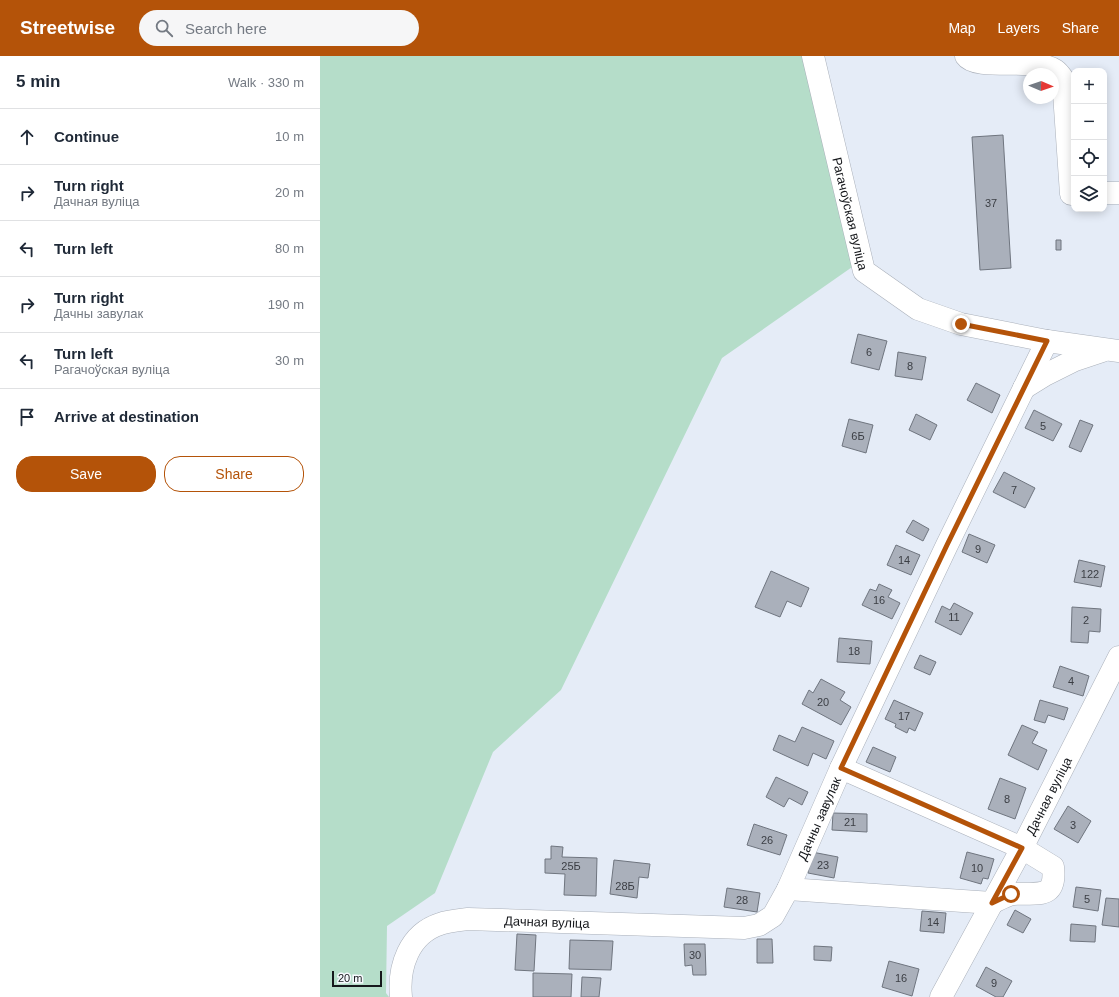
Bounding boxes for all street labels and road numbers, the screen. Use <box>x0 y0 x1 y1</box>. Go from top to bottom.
street label: Рагачоўская вуліца <box>830 156 871 272</box>
street label: Дачная вуліца <box>1022 754 1075 838</box>
street label: Дачны завулак <box>794 774 844 862</box>
street label: Дачная вуліца <box>504 913 591 930</box>

